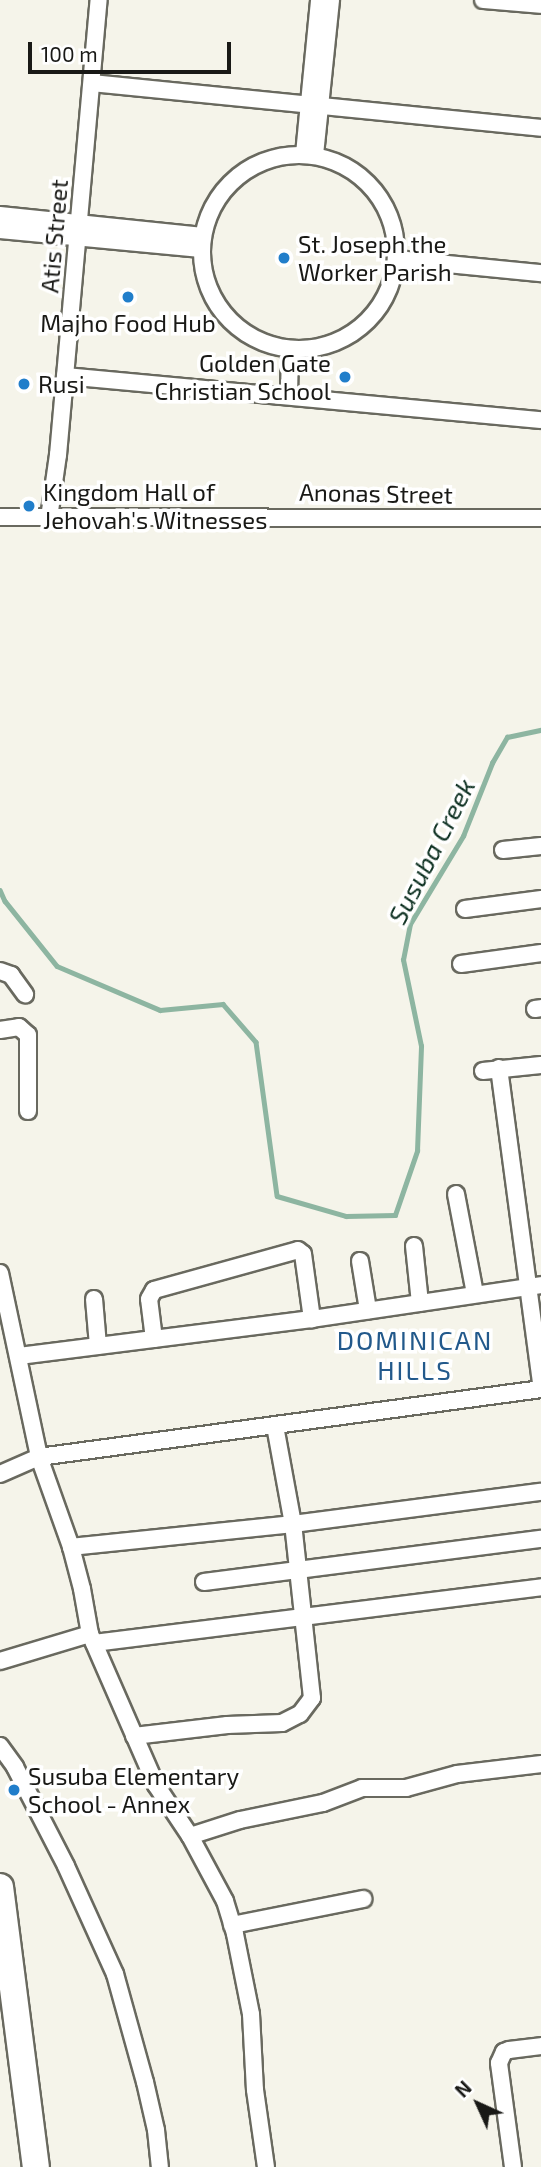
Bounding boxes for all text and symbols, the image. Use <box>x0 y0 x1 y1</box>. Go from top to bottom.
scale bar <box>32 28 234 72</box>
text: 100 m <box>41 41 98 66</box>
street label: Atis Street <box>35 178 73 294</box>
place label: St. Joseph the Worker Parish <box>298 230 452 286</box>
marker: St. Joseph the Worker Parish <box>276 250 292 266</box>
marker: Majho Food Hub <box>120 289 136 305</box>
place label: Majho Food Hub <box>40 309 216 337</box>
place label: Golden Gate Christian School <box>155 349 331 405</box>
marker: Golden Gate Christian School <box>337 369 353 385</box>
place label: Rusi <box>38 370 85 398</box>
marker: Rusi <box>16 376 32 392</box>
street label: Anonas Street <box>299 477 453 509</box>
place label: Kingdom Hall of Jehovah's Witnesses <box>43 478 268 534</box>
marker: Kingdom Hall of Jehovah's Witnesses <box>21 498 37 514</box>
water label: Susuba Creek <box>381 773 481 929</box>
district label: DOMINICAN HILLS <box>338 1324 492 1386</box>
place label: Susuba Elementary School - Annex <box>28 1762 239 1818</box>
marker: Susuba Elementary School - Annex <box>6 1782 22 1798</box>
north arrow <box>443 2069 513 2139</box>
text: N <box>450 2076 476 2102</box>

